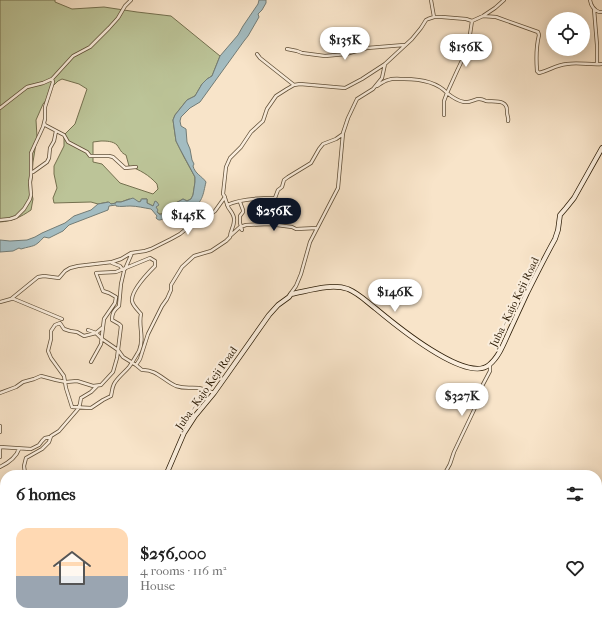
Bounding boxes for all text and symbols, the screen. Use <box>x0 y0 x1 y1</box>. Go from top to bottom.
map controls <box>546 12 590 56</box>
button: locate <box>546 12 590 56</box>
pin: $135K <box>317 27 373 61</box>
text: $135K <box>329 32 361 47</box>
pin: $156K <box>438 34 494 68</box>
text: $156K <box>449 39 483 54</box>
pin: $256K <box>246 198 302 232</box>
pin: $145K <box>160 202 216 236</box>
text: $256K <box>256 203 292 218</box>
text: $145K <box>171 207 205 222</box>
street label: Juba - Kajo Keji Road <box>487 254 542 350</box>
pin: $146K <box>367 279 423 313</box>
text: $146K <box>377 284 413 299</box>
street label: Juba - Kajo Keji Road <box>172 343 241 433</box>
pin: $327K <box>434 383 490 417</box>
text: $327K <box>445 388 479 403</box>
icon: filters <box>564 483 586 505</box>
text: 6 homes <box>16 484 76 504</box>
text: $256,000 <box>140 543 206 563</box>
icon: home <box>48 544 96 592</box>
icon: heart <box>564 557 586 579</box>
text: 4 rooms · 116 m² <box>140 563 226 578</box>
text: House <box>140 578 175 593</box>

